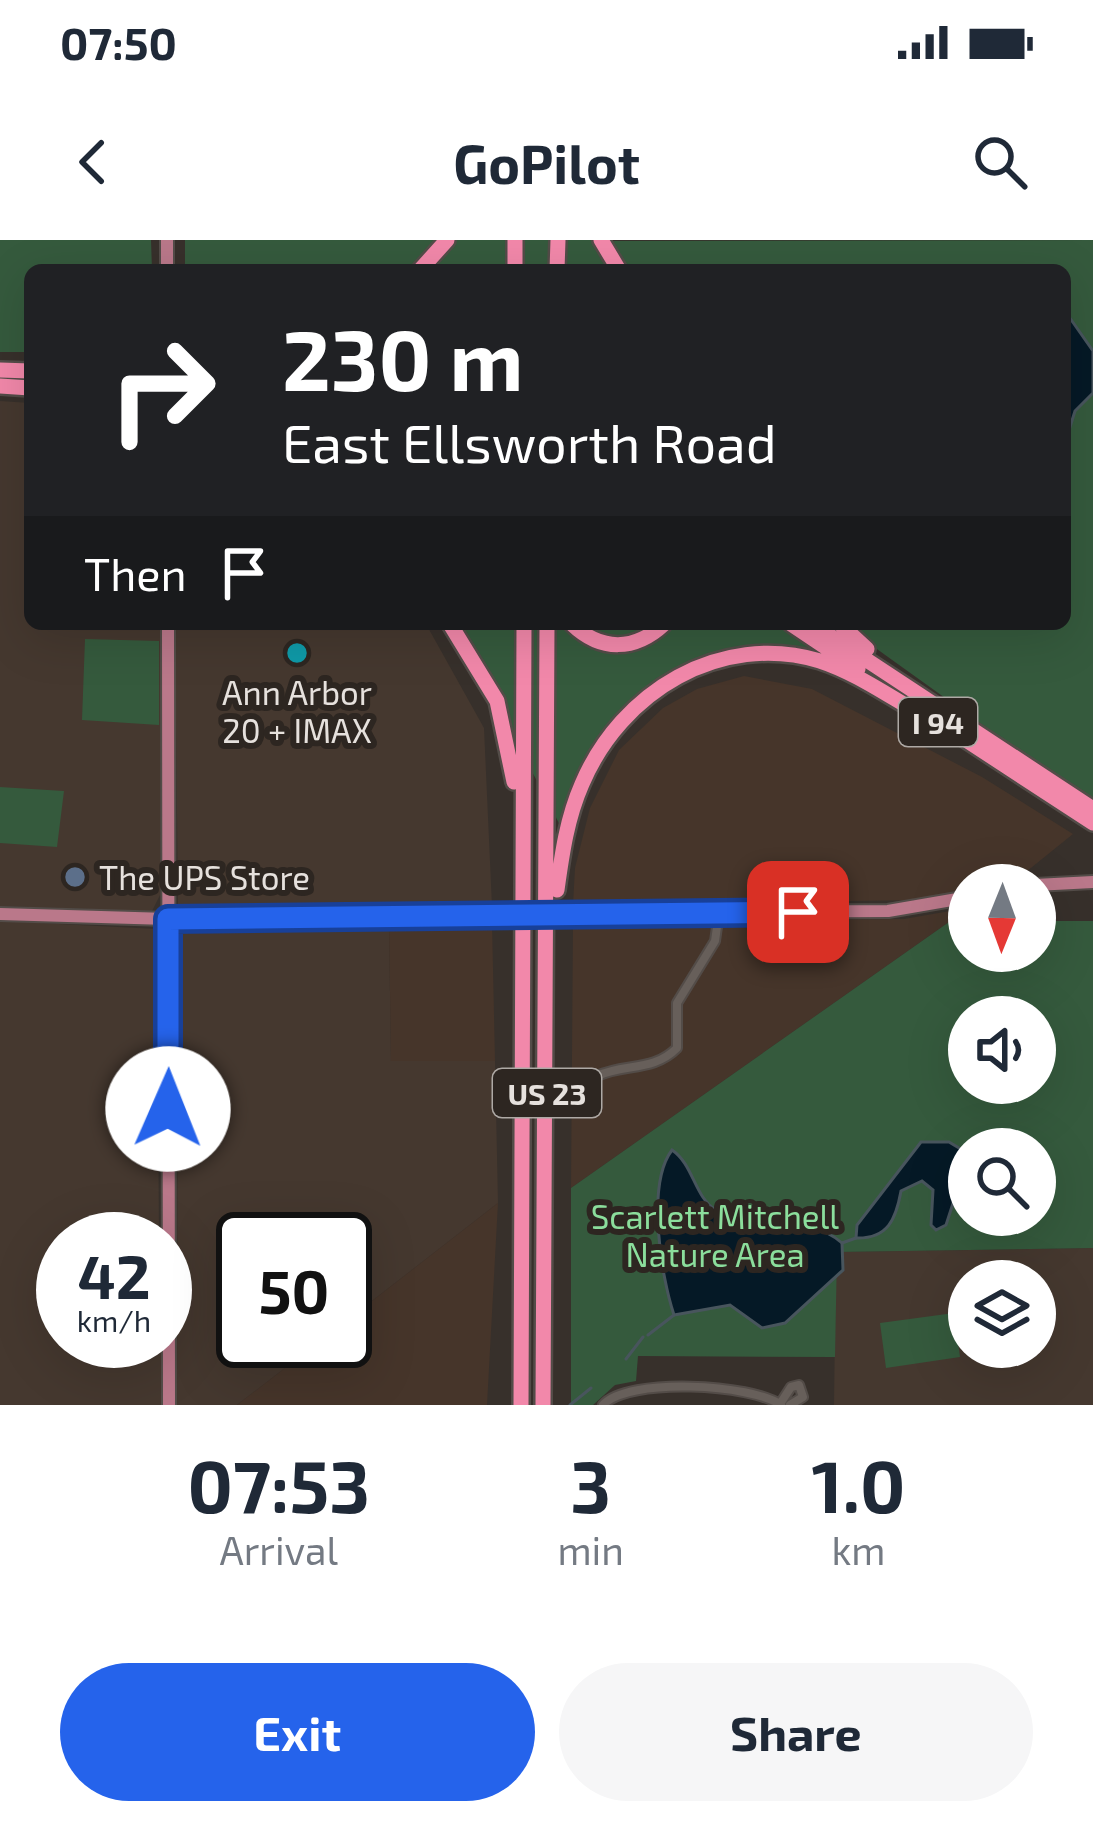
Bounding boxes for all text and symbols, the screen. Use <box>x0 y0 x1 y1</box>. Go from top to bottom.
text: 07:50 <box>60 15 177 69</box>
icon: back <box>60 129 126 195</box>
icon: search <box>967 129 1033 195</box>
text: GoPilot <box>453 130 640 195</box>
text: 230 m <box>282 307 524 408</box>
icon: right <box>84 312 240 468</box>
text: East Ellsworth Road <box>282 409 777 474</box>
icon: arrive <box>211 540 277 606</box>
text: Then <box>84 546 187 600</box>
marker: Ann Arbor 20 + IMAX <box>284 640 310 666</box>
place label: Ann Arbor 20 + IMAX <box>222 672 372 750</box>
road number: I 94 <box>899 698 977 746</box>
place label: The UPS Store <box>99 857 310 897</box>
pin <box>747 861 849 963</box>
marker: The UPS Store <box>62 864 88 890</box>
north arrow <box>948 864 1056 972</box>
map controls <box>948 864 1056 1368</box>
icon: arrive <box>765 879 831 945</box>
button: sound <box>948 996 1056 1104</box>
position arrow <box>105 1046 231 1172</box>
road number: US 23 <box>493 1069 601 1117</box>
button: search <box>948 1128 1056 1236</box>
park label: Scarlett Mitchell Nature Area <box>591 1196 839 1274</box>
speed limit sign: 50 <box>216 1212 372 1368</box>
text: 42 <box>77 1239 151 1311</box>
button: layers <box>948 1260 1056 1368</box>
text: km/h <box>77 1302 151 1338</box>
text: 07:53 <box>187 1441 370 1527</box>
text: 3 <box>570 1441 611 1527</box>
text: 1.0 <box>811 1441 906 1527</box>
text: Arrival <box>219 1526 338 1573</box>
text: min <box>557 1526 624 1573</box>
text: km <box>831 1526 885 1573</box>
button: Exit <box>60 1663 535 1801</box>
button: Share <box>559 1663 1033 1801</box>

